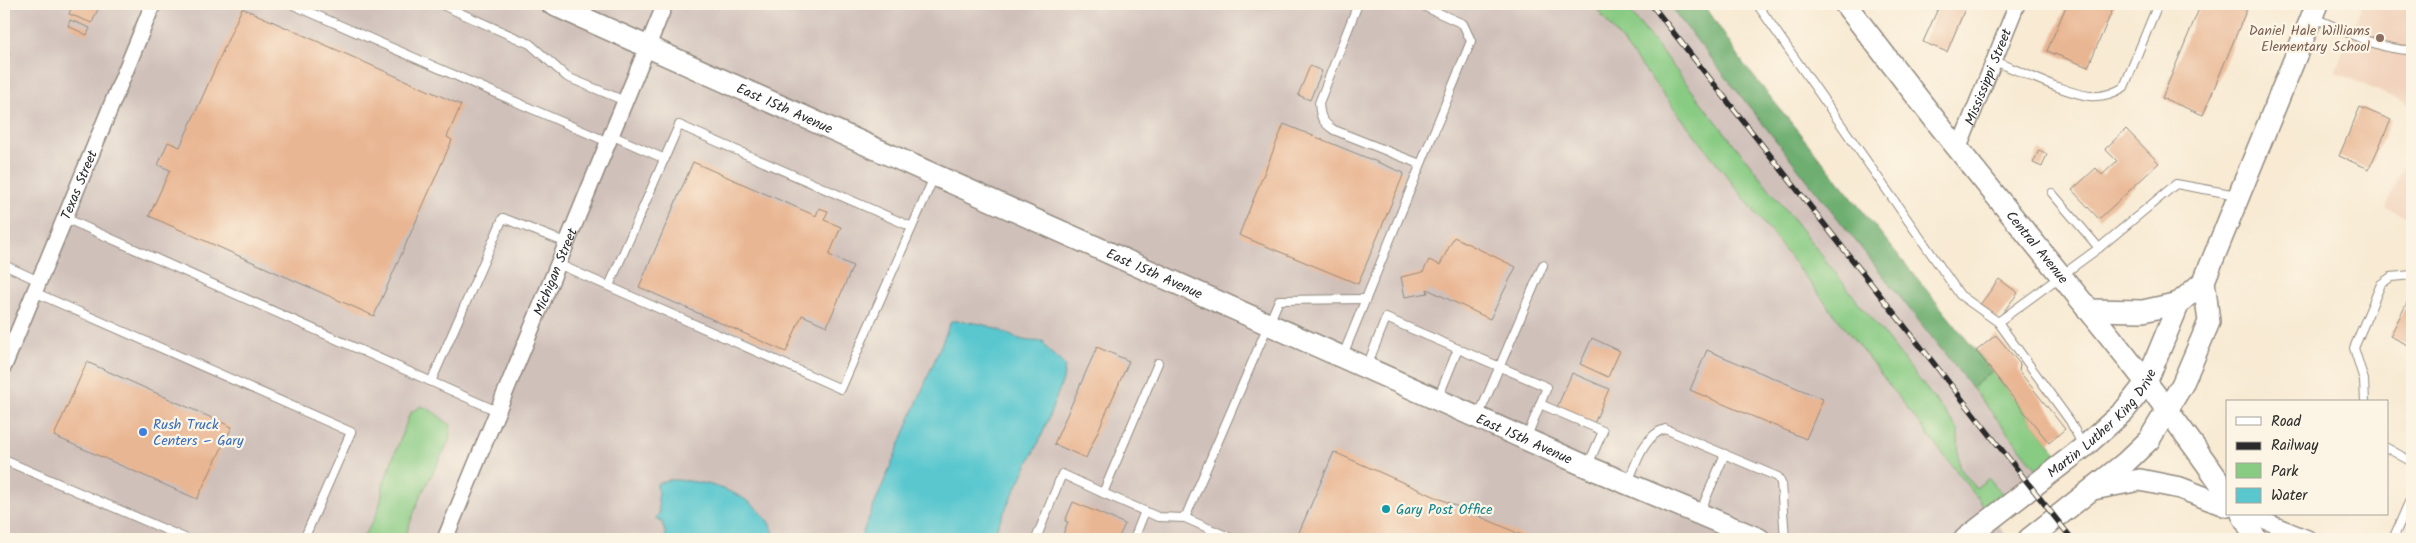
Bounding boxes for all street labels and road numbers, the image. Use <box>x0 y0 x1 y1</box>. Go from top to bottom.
street label: Mississippi Street <box>1959 25 2018 129</box>
street label: East 15th Avenue <box>733 78 837 140</box>
street label: Texas Street <box>55 146 104 223</box>
street label: Central Avenue <box>2000 206 2074 290</box>
street label: Michigan Street <box>528 224 584 319</box>
street label: East 15th Avenue <box>1102 243 1207 306</box>
street label: Martin Luther King Drive <box>2042 365 2163 484</box>
street label: East 15th Avenue <box>1472 408 1576 471</box>

